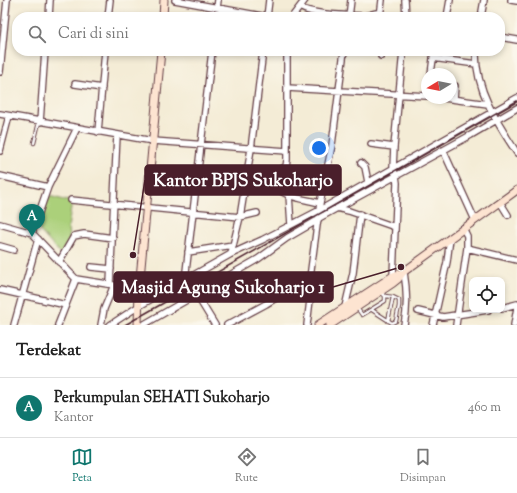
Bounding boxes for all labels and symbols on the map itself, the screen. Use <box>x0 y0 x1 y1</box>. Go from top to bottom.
north arrow <box>421 68 457 104</box>
your location <box>309 138 329 158</box>
callout: Kantor BPJS Sukoharjo <box>145 165 341 195</box>
text: Kantor BPJS Sukoharjo <box>153 169 333 195</box>
pin: A <box>19 204 45 237</box>
callout: Masjid Agung Sukoharjo 1 <box>114 272 333 302</box>
text: Masjid Agung Sukoharjo 1 <box>121 276 325 302</box>

